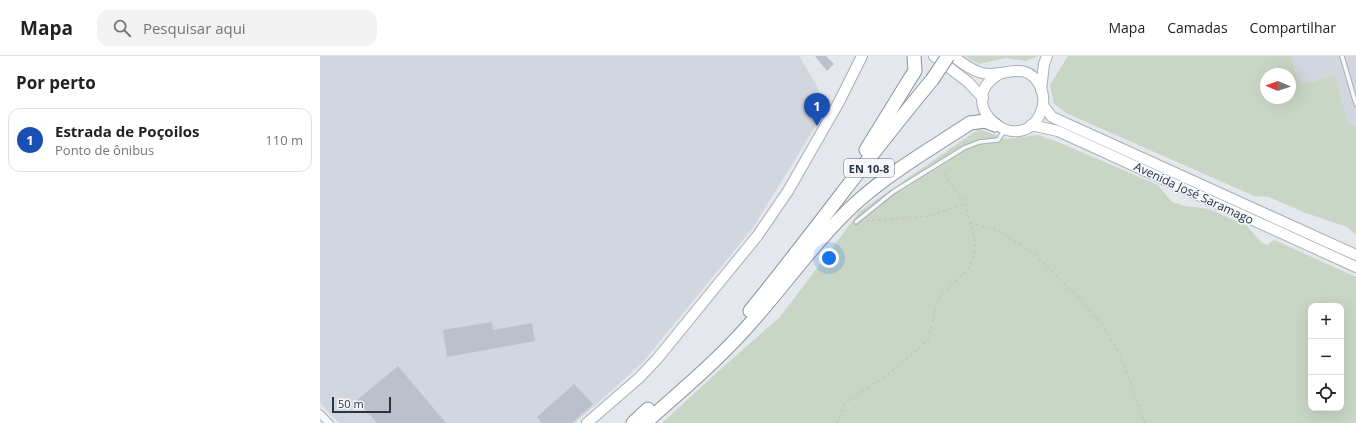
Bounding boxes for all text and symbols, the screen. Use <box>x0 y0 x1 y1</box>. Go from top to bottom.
search box <box>97 10 377 46</box>
text: Mapa <box>20 15 73 41</box>
icon: search <box>111 17 133 39</box>
text: Pesquisar aqui <box>143 18 246 38</box>
text: Mapa <box>1109 18 1145 37</box>
text: Camadas <box>1167 18 1228 37</box>
text: Compartilhar <box>1250 18 1336 37</box>
north arrow <box>1260 68 1296 104</box>
text: Por perto <box>16 71 96 94</box>
pin: 1 <box>804 93 830 126</box>
text: Estrada de Poçoilos <box>55 121 200 141</box>
text: 1 <box>26 131 34 149</box>
text: 110 m <box>265 131 303 149</box>
text: Ponto de ônibus <box>55 141 154 159</box>
street label: Avenida José Saramago <box>1131 158 1257 228</box>
road number: EN 10-8 <box>844 159 894 177</box>
your location <box>819 248 839 268</box>
map controls <box>1308 303 1344 411</box>
button: + <box>1308 303 1344 339</box>
button: − <box>1308 339 1344 375</box>
button: locate <box>1308 375 1344 411</box>
scale bar <box>332 395 391 414</box>
text: 50 m <box>338 396 364 411</box>

